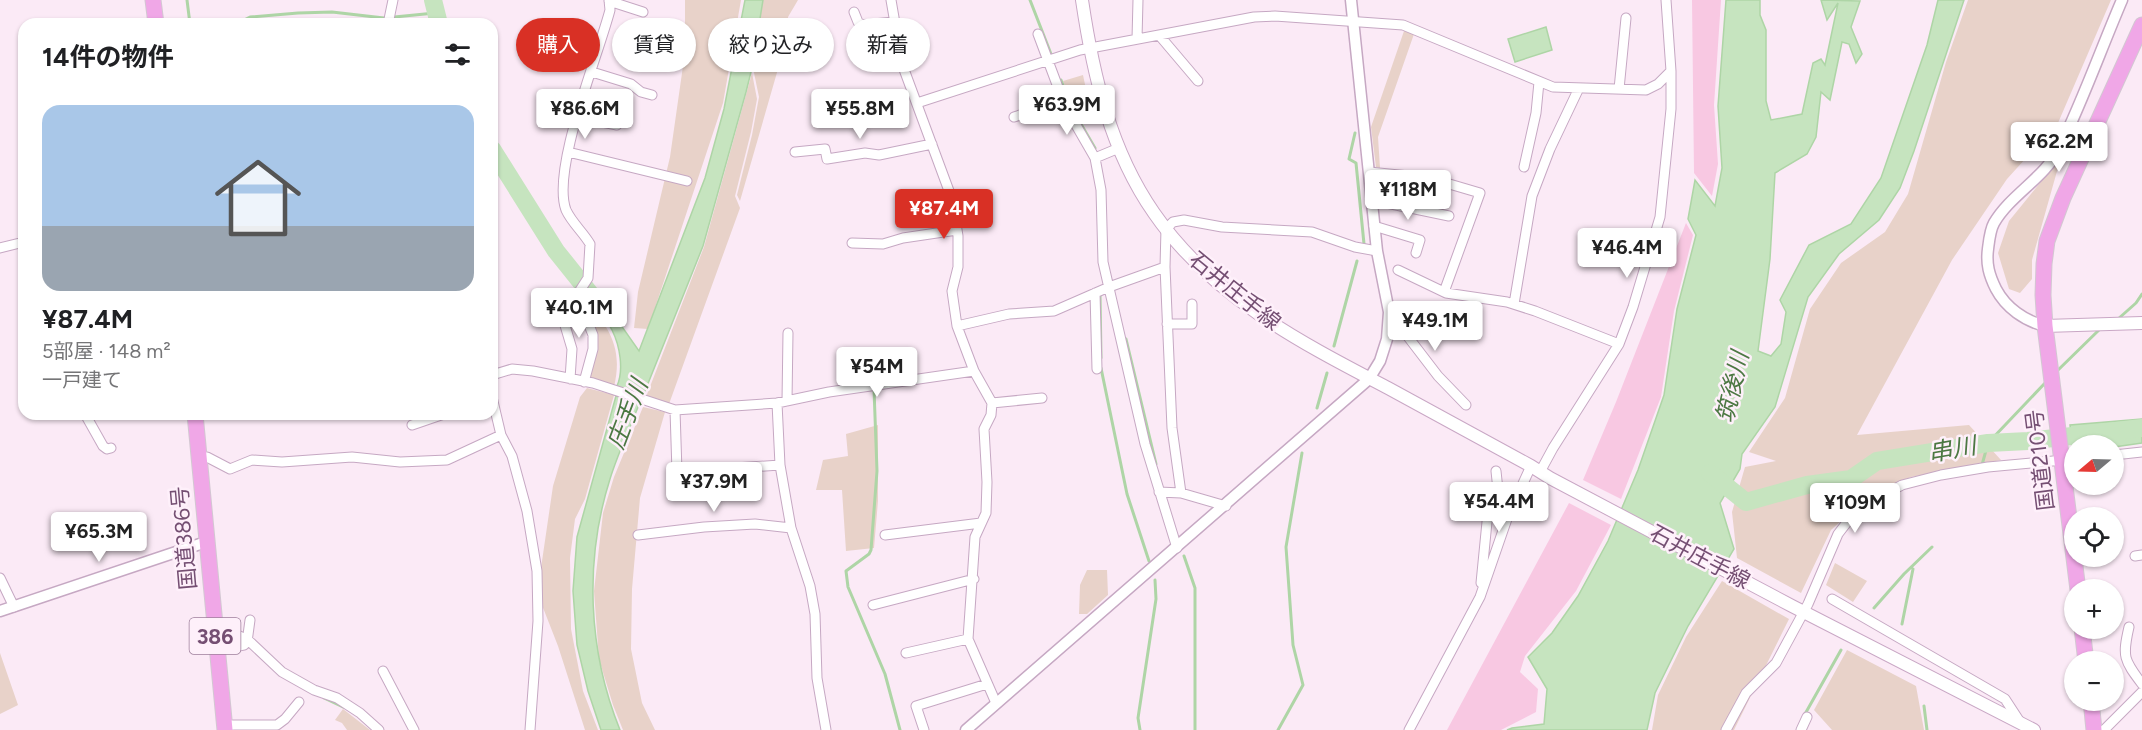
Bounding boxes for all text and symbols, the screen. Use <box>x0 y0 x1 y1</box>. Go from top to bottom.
chip: 購入 <box>516 18 600 72</box>
chip: 賃貸 <box>612 18 696 72</box>
chip: 絞り込み <box>708 18 834 72</box>
chip: 新着 <box>846 18 930 72</box>
icon: filters <box>441 38 474 71</box>
text: 14件の物件 <box>42 41 173 73</box>
pin: ¥63.9M <box>1018 85 1116 136</box>
pin: ¥86.6M <box>536 89 634 140</box>
pin: ¥55.8M <box>811 89 909 140</box>
text: ¥63.9M <box>1033 92 1101 116</box>
text: ¥86.6M <box>550 96 620 120</box>
text: ¥55.8M <box>825 96 895 120</box>
pin: ¥62.2M <box>2010 122 2108 173</box>
text: ¥62.2M <box>2025 129 2093 153</box>
icon: home <box>204 144 312 252</box>
pin: ¥118M <box>1366 170 1450 221</box>
text: ¥118M <box>1379 177 1437 201</box>
pin: ¥87.4M <box>895 189 993 240</box>
text: ¥87.4M <box>909 196 979 220</box>
pin: ¥46.4M <box>1578 228 1676 279</box>
text: ¥46.4M <box>1592 235 1662 259</box>
street label: 石井庄手線 <box>1184 246 1286 336</box>
pin: ¥40.1M <box>530 288 628 339</box>
text: ¥40.1M <box>545 295 613 319</box>
pin: ¥49.1M <box>1386 301 1484 352</box>
text: ¥87.4M <box>42 303 133 335</box>
text: ¥49.1M <box>1402 308 1468 332</box>
text: 5部屋 · 148 m² <box>42 339 171 363</box>
water label: 筑後川 <box>1710 346 1755 425</box>
pin: ¥54M <box>841 347 913 398</box>
text: ¥54M <box>850 354 904 378</box>
text: 一戸建て <box>42 368 122 392</box>
water label: 庄手川 <box>601 372 655 453</box>
street label: 国道210号 <box>2020 408 2060 512</box>
water label: 串川 <box>1926 430 1981 467</box>
north arrow <box>2064 435 2124 495</box>
map controls <box>2064 435 2124 711</box>
pin: ¥37.9M <box>665 462 763 513</box>
text: ¥37.9M <box>680 469 748 493</box>
pin: ¥54.4M <box>1450 482 1548 533</box>
pin: ¥109M <box>1813 483 1897 534</box>
street label: 国道386号 <box>166 485 202 591</box>
text: ¥54.4M <box>1464 489 1534 513</box>
text: ¥109M <box>1824 490 1886 514</box>
button: locate <box>2064 507 2124 567</box>
pin: ¥65.3M <box>50 512 148 563</box>
text: ¥65.3M <box>65 519 133 543</box>
street label: 石井庄手線 <box>1645 519 1755 595</box>
button: + <box>2064 579 2124 639</box>
road number: 386 <box>190 618 240 654</box>
button: − <box>2064 651 2124 711</box>

